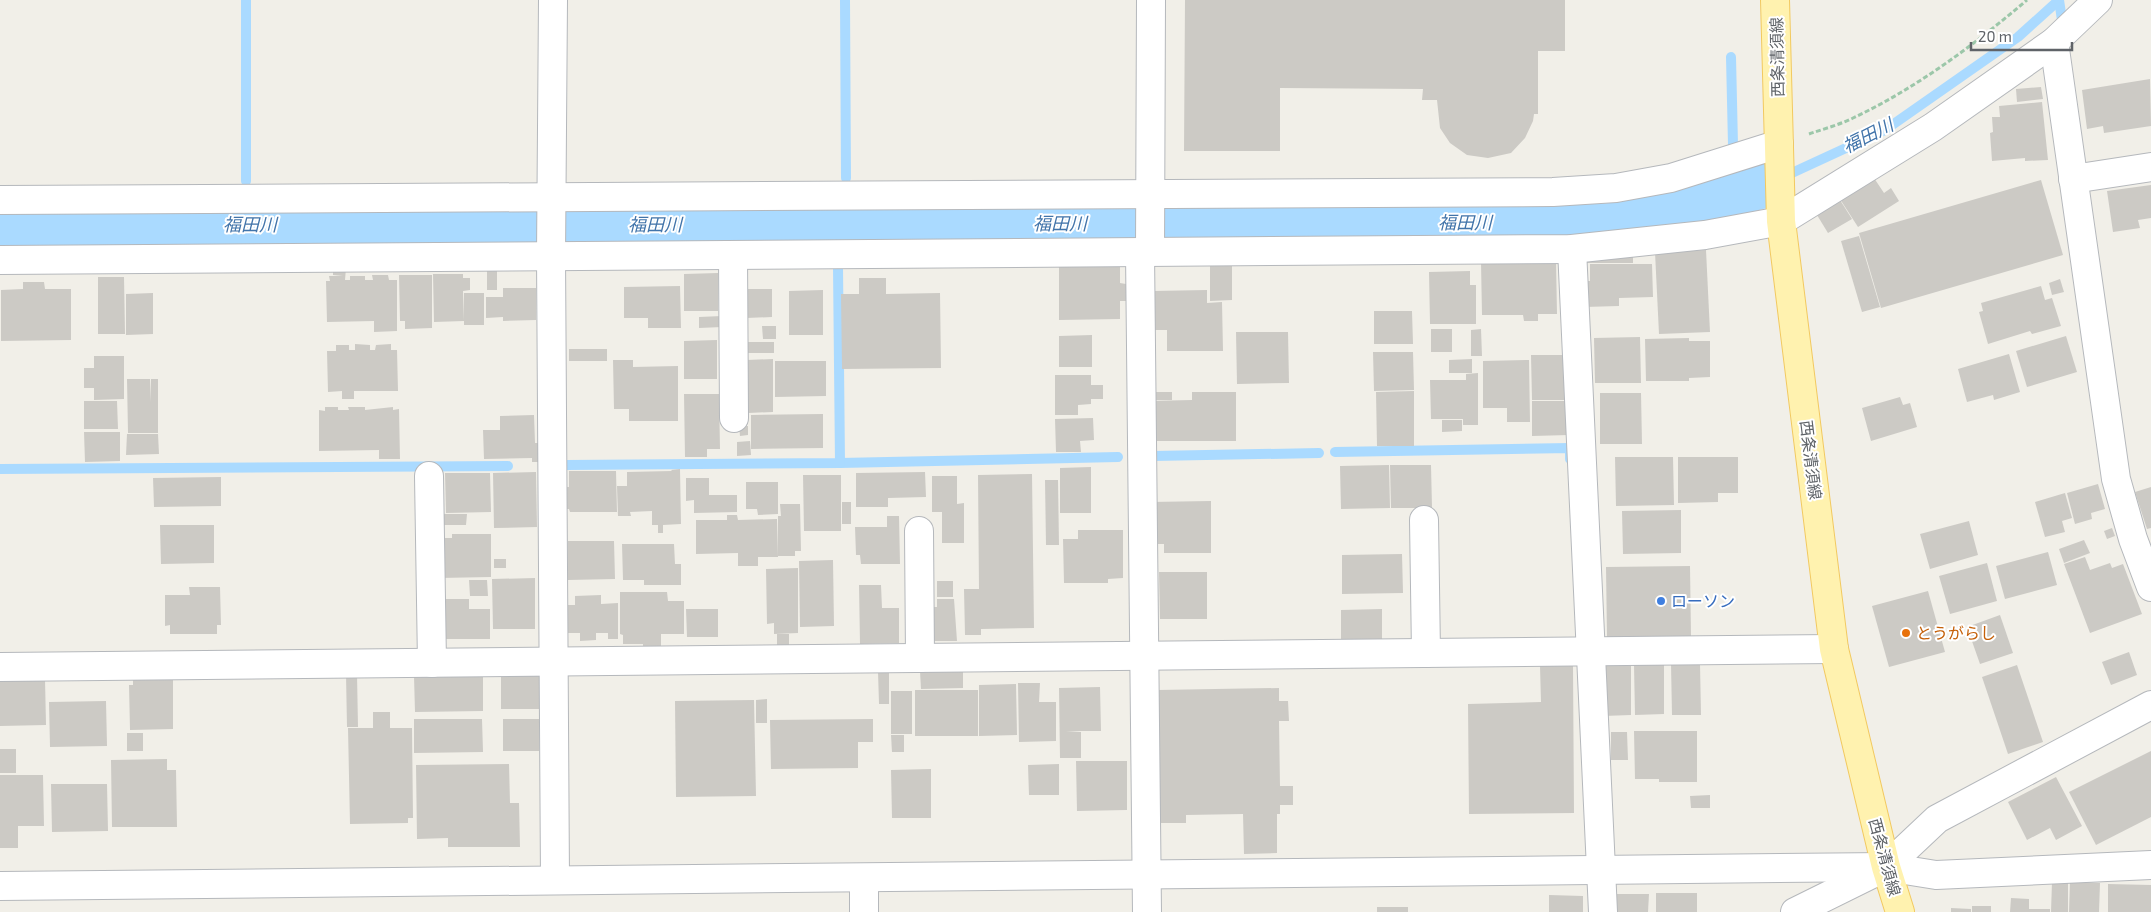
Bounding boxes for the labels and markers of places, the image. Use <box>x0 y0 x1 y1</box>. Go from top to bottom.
place label: ローソン <box>1671 591 1735 610</box>
marker: ローソン <box>1655 595 1667 607</box>
place label: とうがらし <box>1916 623 1996 642</box>
marker: とうがらし <box>1900 627 1912 639</box>

